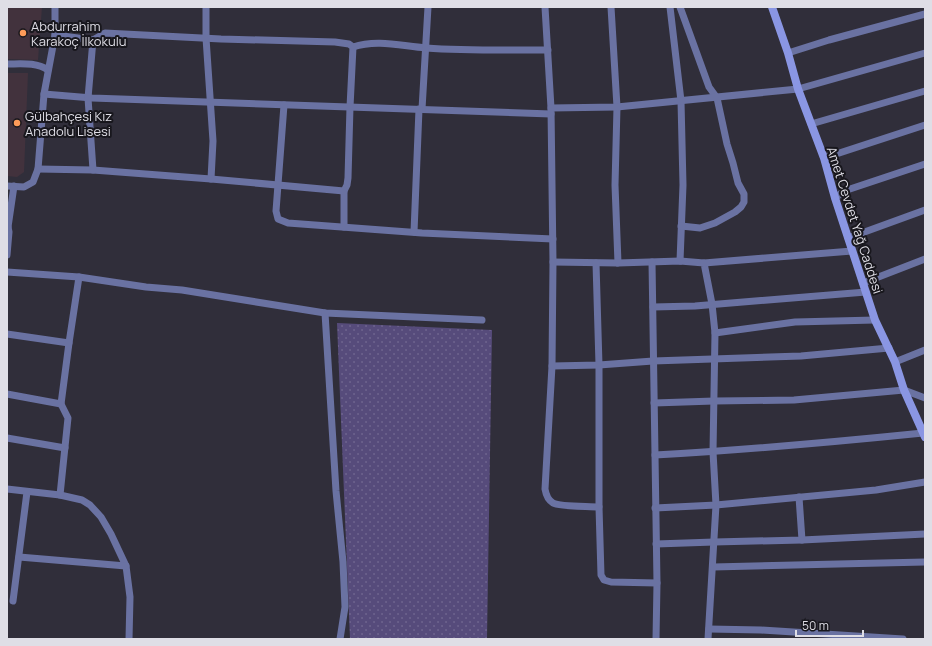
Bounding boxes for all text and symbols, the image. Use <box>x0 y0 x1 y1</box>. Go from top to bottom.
place label: Abdurrahim Karakoç İlkokulu <box>31 17 126 50</box>
marker: Abdurrahim Karakoç İlkokulu <box>18 28 28 38</box>
place label: Gülbahçesi Kız Anadolu Lisesi <box>25 107 112 140</box>
marker: Gülbahçesi Kız Anadolu Lisesi <box>12 118 22 128</box>
street label: Amet Cevdet Yağ Caddesi <box>823 144 887 296</box>
scale bar <box>796 612 863 638</box>
text: 50 m <box>802 617 829 634</box>

